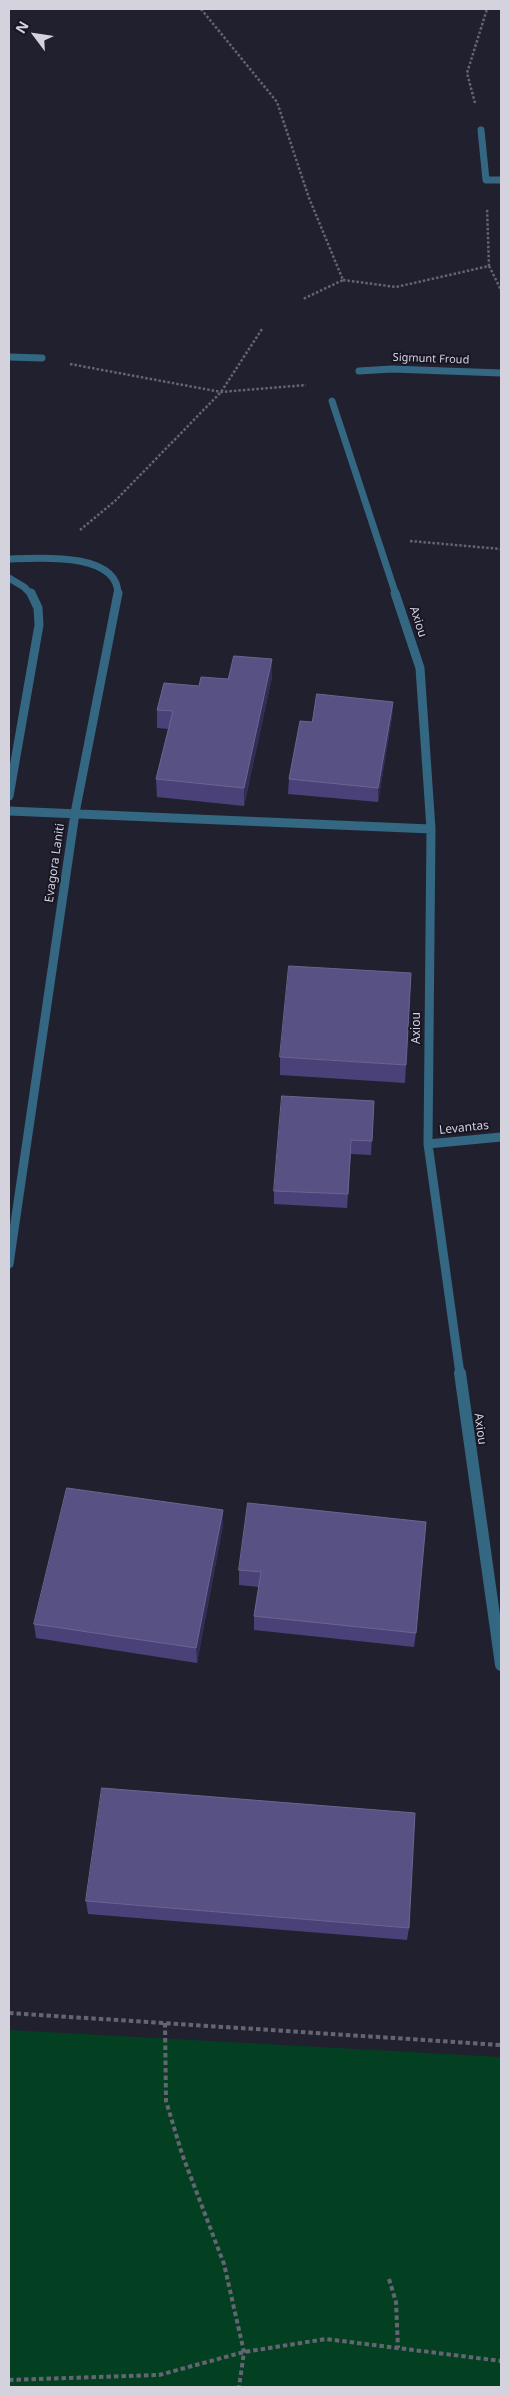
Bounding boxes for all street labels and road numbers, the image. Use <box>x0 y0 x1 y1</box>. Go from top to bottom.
street label: Sigmunt Froud <box>392 351 470 367</box>
street label: Axiou <box>406 605 430 639</box>
street label: Evagora Laniti <box>42 823 68 903</box>
street label: Axiou <box>410 1012 424 1044</box>
street label: Levantas <box>438 1118 490 1138</box>
street label: Axiou <box>471 1412 489 1446</box>

